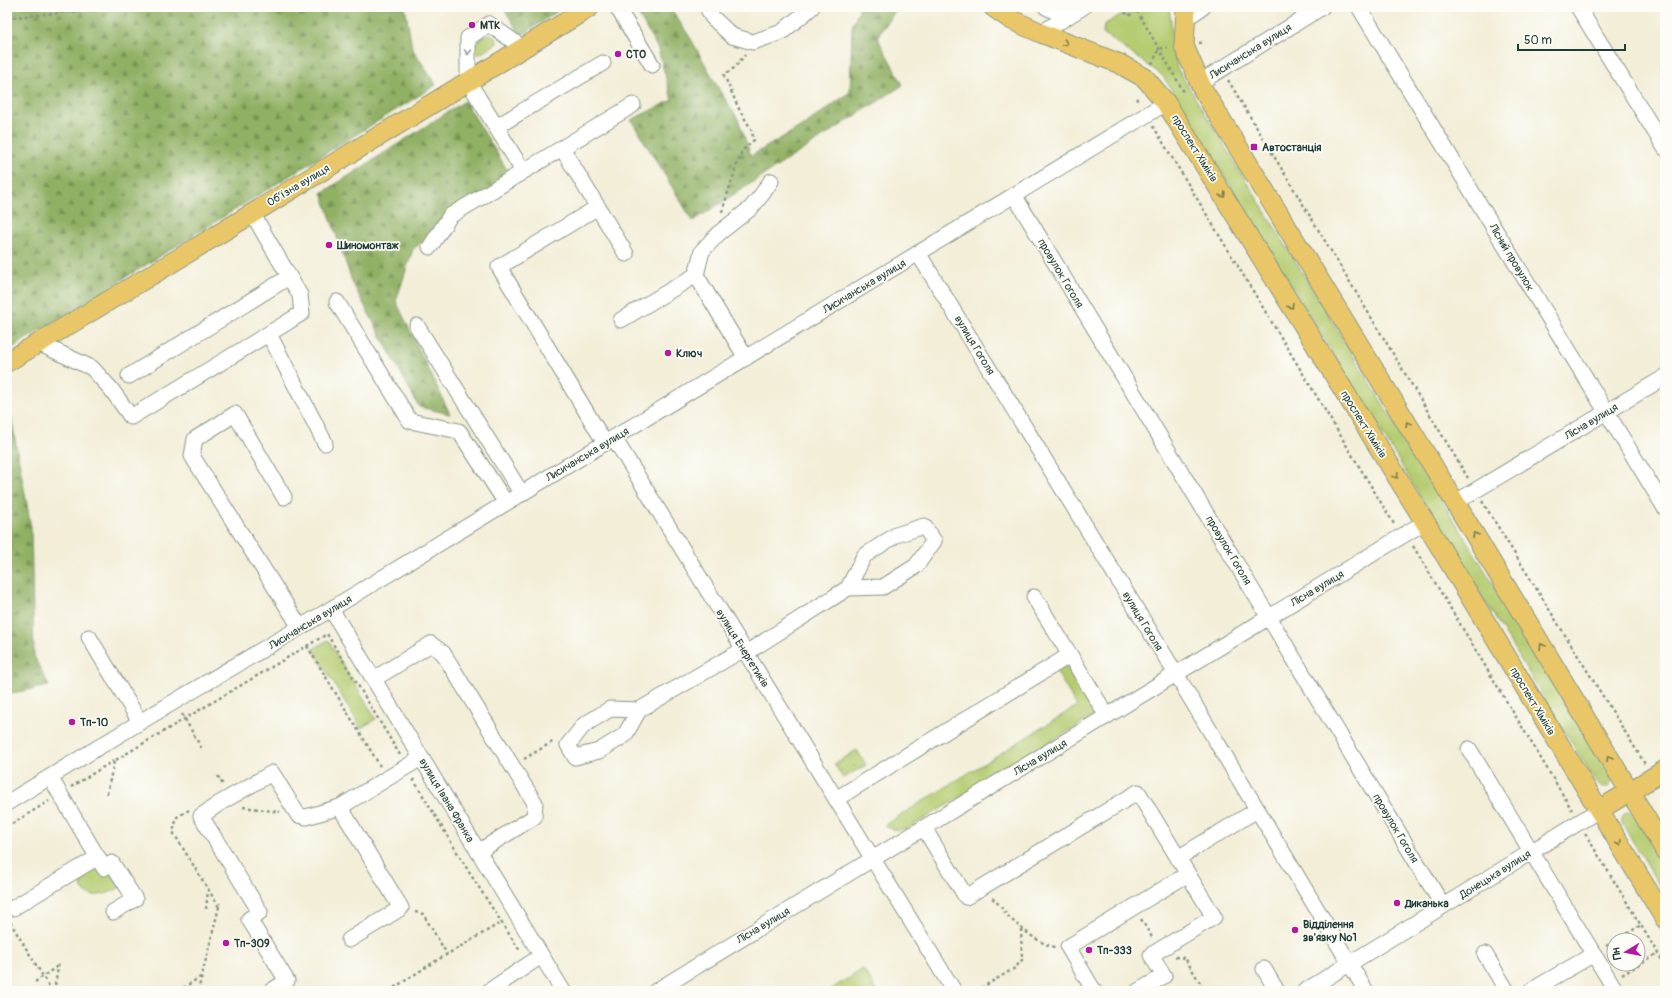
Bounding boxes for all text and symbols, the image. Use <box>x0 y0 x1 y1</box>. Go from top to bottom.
place label: МТК <box>480 19 500 32</box>
marker: МТК <box>467 20 477 30</box>
street label: Лисичанська вулиця <box>1206 21 1294 83</box>
scale bar <box>1518 26 1625 52</box>
text: 50 m <box>1524 33 1552 48</box>
one-way arrow <box>1062 38 1069 46</box>
place label: СТО <box>626 48 646 61</box>
one-way arrow <box>464 49 472 55</box>
marker: СТО <box>613 49 623 59</box>
street label: проспект Хіміків <box>1169 112 1220 184</box>
place label: Автостанція <box>1262 141 1321 154</box>
marker: Автостанція <box>1249 142 1259 152</box>
street label: Об’їзна вулиця <box>265 162 332 209</box>
one-way arrow <box>1218 191 1226 198</box>
street label: Лісний провулок <box>1486 220 1537 294</box>
street label: провулок Гоголя <box>1035 236 1086 310</box>
place label: Шиномонтаж <box>336 239 400 252</box>
marker: Шиномонтаж <box>324 240 334 250</box>
street label: Лисичанська вулиця <box>819 256 908 317</box>
one-way arrow <box>1286 302 1294 309</box>
street label: вулиця Гоголя <box>952 313 997 377</box>
place label: Ключ <box>676 347 703 360</box>
marker: Ключ <box>663 348 673 358</box>
street label: проспект Хіміків <box>1338 388 1389 460</box>
street label: Лісна вулиця <box>1561 400 1620 443</box>
one-way arrow <box>1405 421 1412 428</box>
street label: Лисичанська вулиця <box>542 424 631 485</box>
one-way arrow <box>1391 472 1399 479</box>
street label: провулок Гоголя <box>1203 513 1254 587</box>
one-way arrow <box>1473 532 1480 539</box>
street label: Лісна вулиця <box>1287 567 1346 610</box>
street label: вулиця Гоголя <box>1120 589 1165 653</box>
street label: Лисичанська вулиця <box>265 592 354 653</box>
street label: вулиця Енергетиків <box>713 607 772 690</box>
one-way arrow <box>1540 644 1547 651</box>
street label: проспект Хіміків <box>1507 665 1558 738</box>
place label: Тп-10 <box>79 716 109 729</box>
marker: Тп-10 <box>67 717 77 727</box>
street label: Лісна вулиця <box>1010 736 1069 779</box>
one-way arrow <box>1607 755 1614 762</box>
street label: вулиця Івана Франка <box>416 756 477 845</box>
street label: провулок Гоголя <box>1370 791 1421 865</box>
one-way arrow <box>1615 839 1622 846</box>
street label: Донецька вулиця <box>1456 847 1533 902</box>
place label: Диканька <box>1404 897 1449 910</box>
marker: Диканька <box>1392 898 1402 908</box>
street label: Лісна вулиця <box>733 904 792 947</box>
place label: Відділення зв'язку №1 <box>1303 918 1357 944</box>
marker: Відділення зв'язку №1 <box>1290 925 1300 935</box>
north arrow <box>1606 932 1646 972</box>
place label: Тп-309 <box>233 937 270 950</box>
marker: Тп-309 <box>221 938 231 948</box>
place label: Тп-333 <box>1096 944 1132 957</box>
marker: Тп-333 <box>1084 945 1094 955</box>
text: Пн <box>1609 946 1624 961</box>

